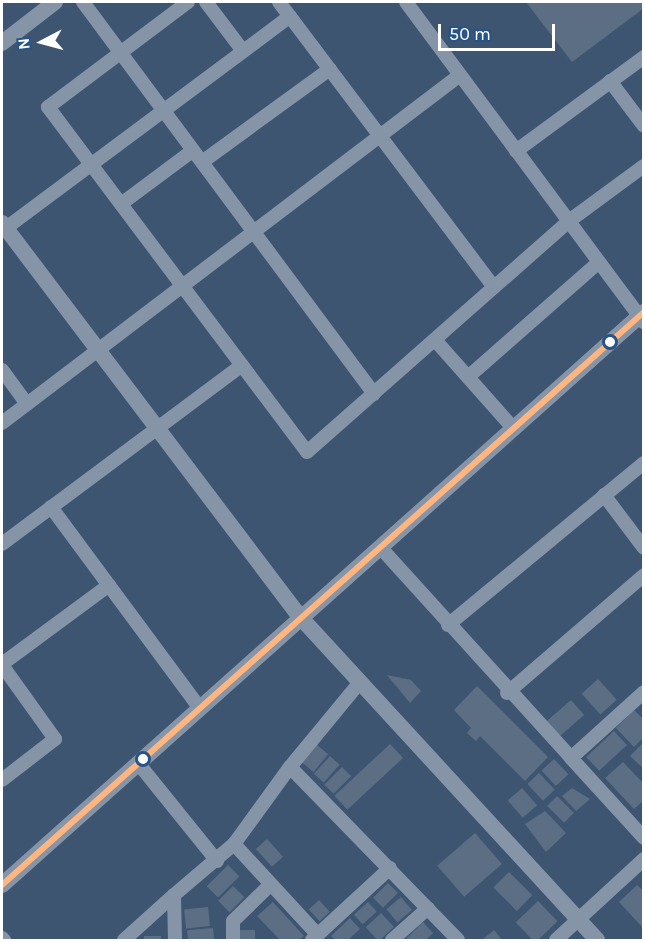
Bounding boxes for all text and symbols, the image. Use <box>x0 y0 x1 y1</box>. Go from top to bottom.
north arrow <box>12 12 72 72</box>
scale bar <box>441 12 558 50</box>
text: 50 m <box>449 23 491 45</box>
text: N <box>14 37 34 51</box>
unlabelled marker <box>604 336 616 348</box>
unlabelled marker <box>137 753 149 765</box>

